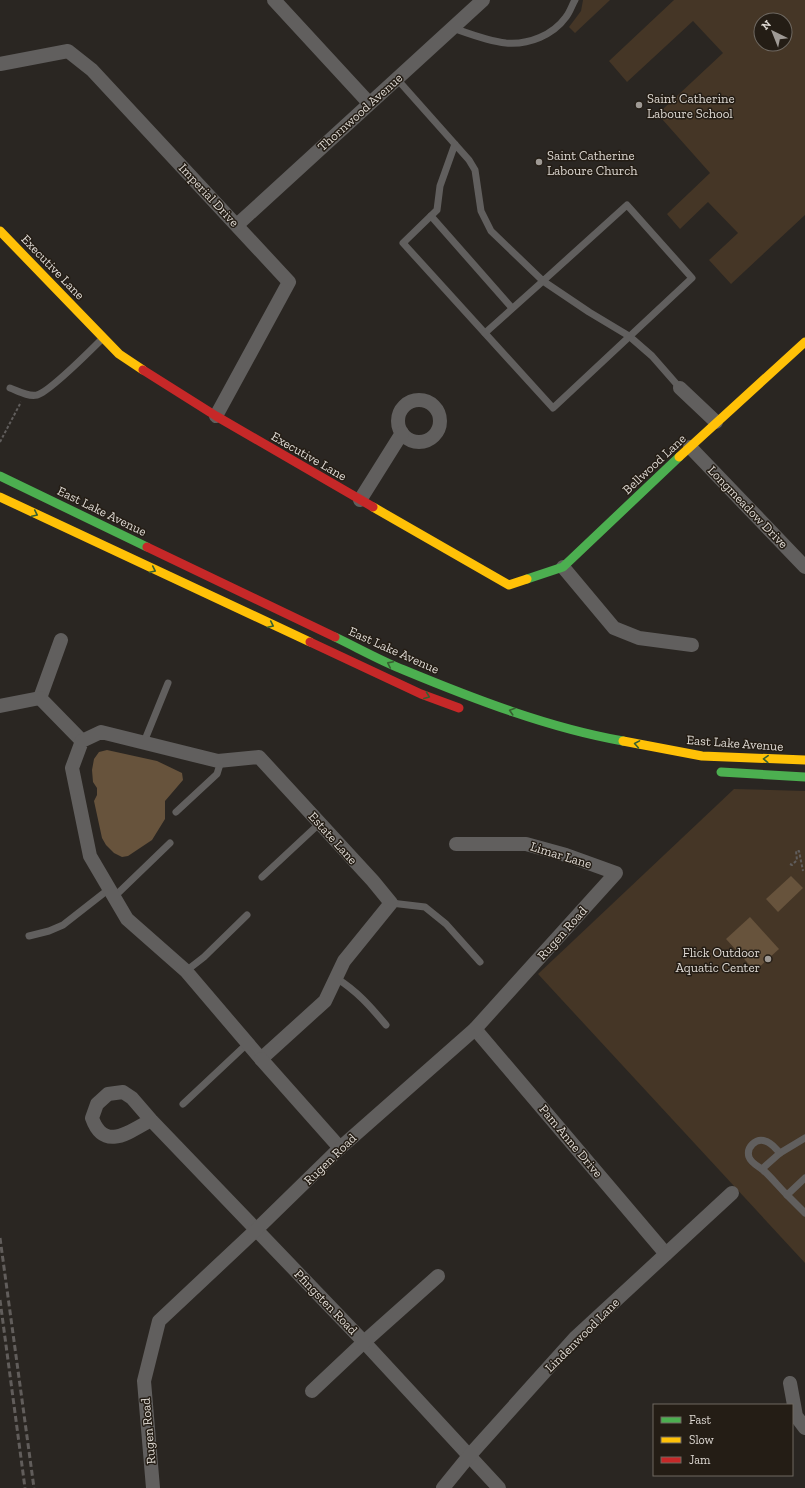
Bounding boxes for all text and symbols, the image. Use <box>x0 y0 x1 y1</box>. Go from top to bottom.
north arrow <box>753 12 793 52</box>
text: N <box>759 17 774 33</box>
street label: Thornwood Avenue <box>315 70 405 154</box>
place label: Saint Catherine Laboure School <box>647 91 735 121</box>
marker: Saint Catherine Laboure School <box>634 100 644 110</box>
place label: Saint Catherine Laboure Church <box>547 148 638 178</box>
marker: Saint Catherine Laboure Church <box>534 157 544 167</box>
street label: Imperial Drive <box>176 160 242 230</box>
street label: Executive Lane <box>18 232 88 302</box>
street label: Executive Lane <box>269 428 349 484</box>
street label: Bellwood Lane <box>619 431 689 497</box>
street label: Longmeadow Drive <box>705 463 791 551</box>
street label: East Lake Avenue <box>55 483 149 539</box>
one-way arrow <box>31 509 39 517</box>
one-way arrow <box>149 565 156 573</box>
one-way arrow <box>266 620 274 628</box>
street label: East Lake Avenue <box>347 623 441 677</box>
one-way arrow <box>387 661 395 669</box>
one-way arrow <box>424 691 431 700</box>
one-way arrow <box>508 707 515 715</box>
street label: East Lake Avenue <box>686 732 784 754</box>
one-way arrow <box>634 741 640 749</box>
one-way arrow <box>763 755 769 764</box>
street label: Estate Lane <box>306 809 360 867</box>
street label: Limar Lane <box>529 839 593 871</box>
street label: Rugen Road <box>534 903 590 963</box>
place label: Flick Outdoor Aquatic Center <box>675 945 760 975</box>
marker: Flick Outdoor Aquatic Center <box>763 954 773 964</box>
street label: Pam Anne Drive <box>536 1102 606 1180</box>
street label: Rugen Road <box>301 1130 359 1188</box>
street label: Pfingsten Road <box>291 1266 361 1338</box>
street label: Lindenwood Lane <box>542 1295 622 1375</box>
street label: Rugen Road <box>138 1397 158 1465</box>
legend <box>653 1404 793 1476</box>
text: Fast <box>689 1413 712 1427</box>
text: Slow <box>689 1433 715 1447</box>
text: Jam <box>689 1453 711 1467</box>

